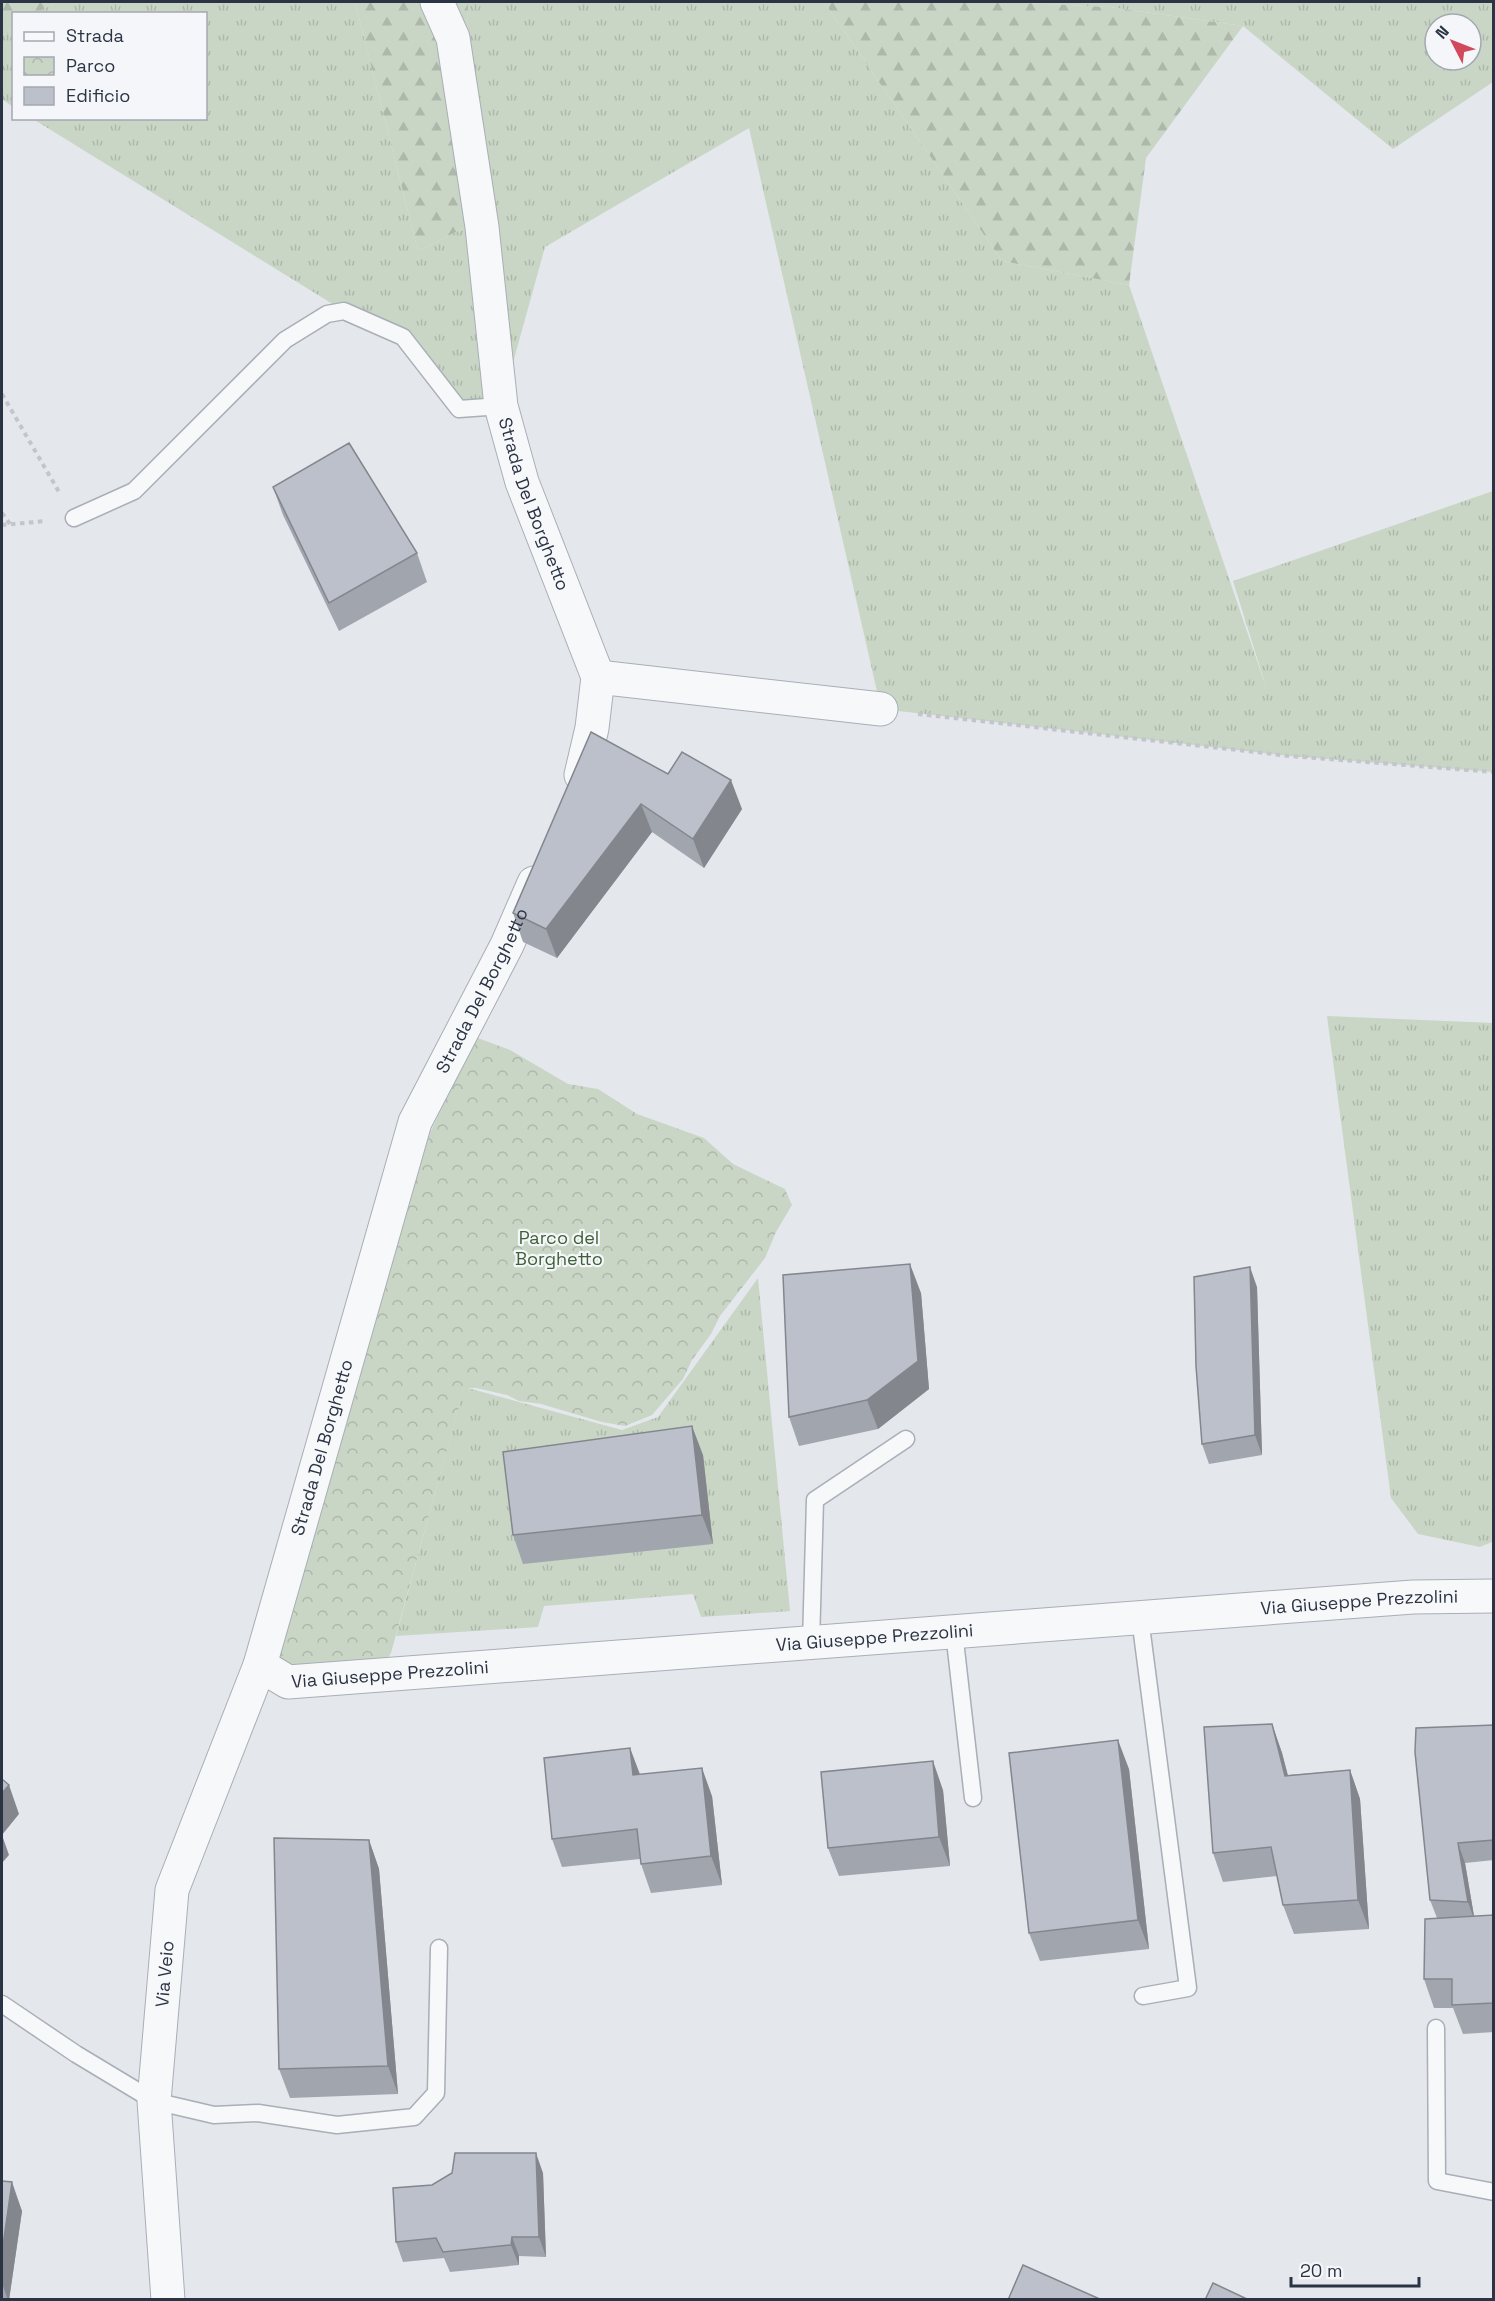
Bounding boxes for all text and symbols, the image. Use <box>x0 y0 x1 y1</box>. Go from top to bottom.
legend <box>12 12 207 120</box>
north arrow <box>1423 12 1483 72</box>
text: N <box>1431 21 1454 43</box>
text: Strada <box>66 24 124 47</box>
text: Parco <box>66 54 115 77</box>
text: Edificio <box>66 84 130 107</box>
street label: Strada Del Borghetto <box>494 415 575 594</box>
street label: Strada Del Borghetto <box>430 904 533 1077</box>
park label: Parco del Borghetto <box>515 1226 603 1270</box>
street label: Strada Del Borghetto <box>286 1357 358 1538</box>
street label: Via Giuseppe Prezzolini <box>1260 1584 1458 1619</box>
street label: Via Giuseppe Prezzolini <box>775 1618 974 1656</box>
street label: Via Giuseppe Prezzolini <box>290 1655 490 1693</box>
street label: Via Veio <box>150 1940 179 2008</box>
scale bar <box>1291 2250 1418 2288</box>
text: 20 m <box>1300 2259 1343 2282</box>

